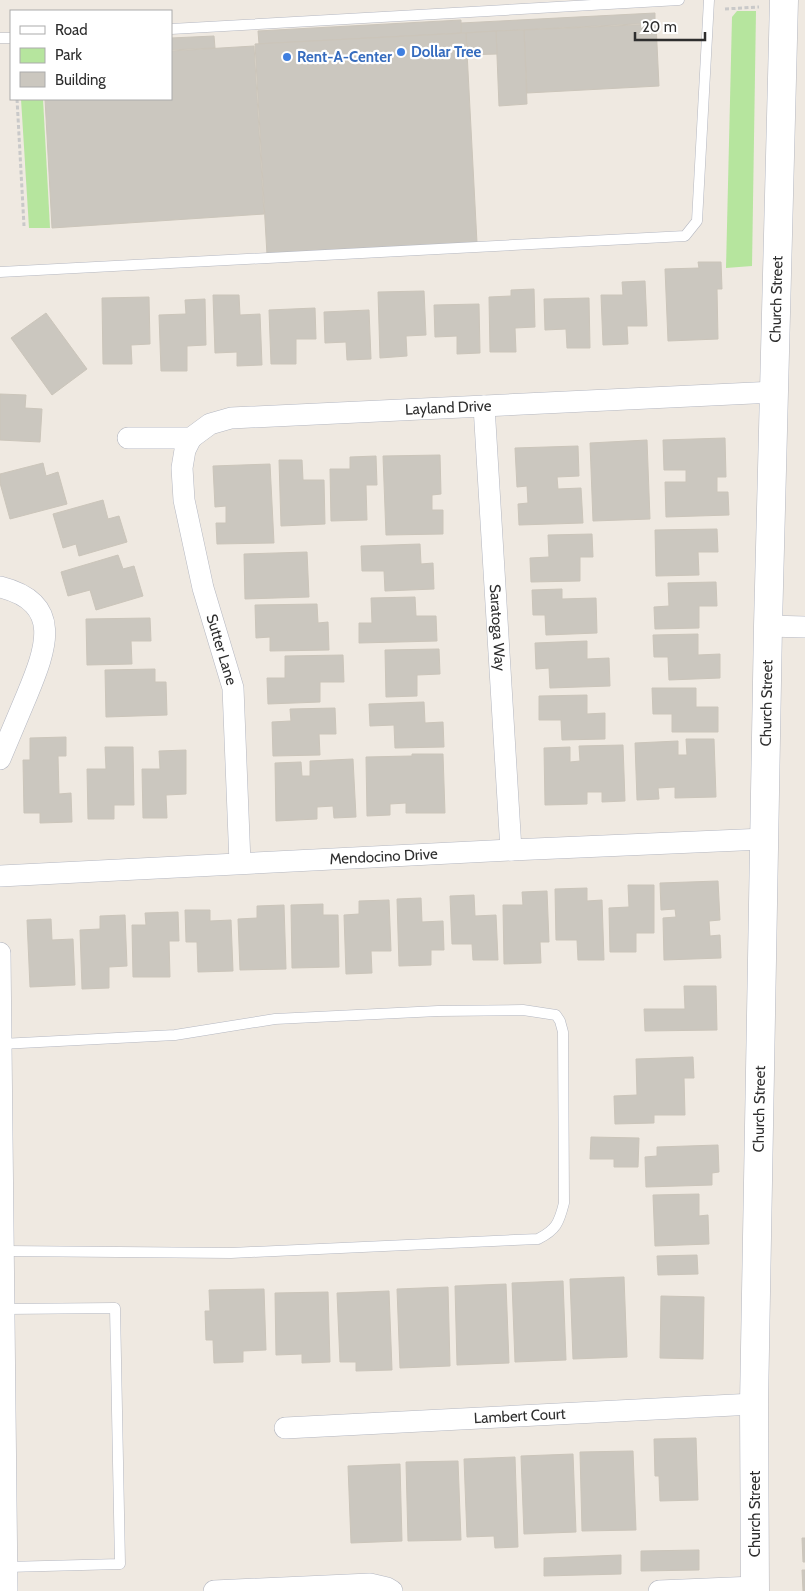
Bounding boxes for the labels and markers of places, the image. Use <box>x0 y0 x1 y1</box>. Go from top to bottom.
place label: Dollar Tree <box>411 43 482 61</box>
marker: Dollar Tree <box>395 46 407 58</box>
place label: Rent-A-Center <box>297 48 392 66</box>
marker: Rent-A-Center <box>281 51 293 63</box>

